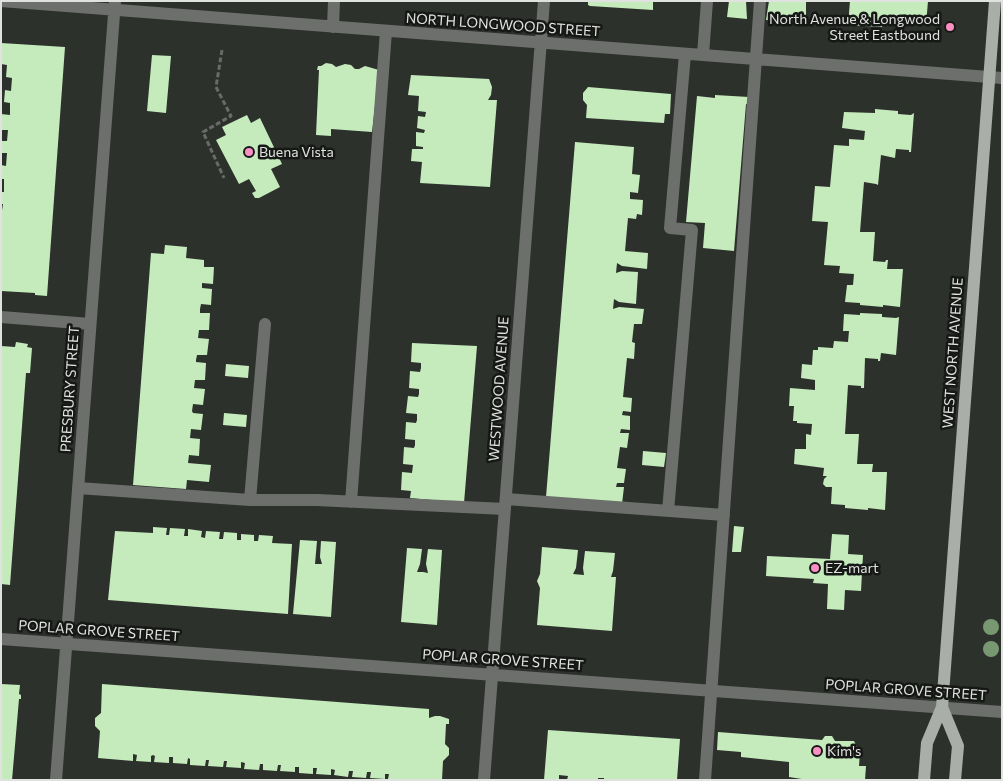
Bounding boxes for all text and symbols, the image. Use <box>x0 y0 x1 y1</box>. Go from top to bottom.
street label: NORTH LONGWOOD STREET <box>405 10 601 40</box>
place label: North Avenue & Longwood Street Eastbound <box>769 11 940 44</box>
marker: North Avenue & Longwood Street Eastbound <box>944 21 956 33</box>
place label: Buena Vista <box>259 144 334 160</box>
marker: Buena Vista <box>243 146 255 158</box>
street label: WEST NORTH AVENUE <box>939 277 967 429</box>
street label: WESTWOOD AVENUE <box>486 316 512 462</box>
street label: PRESBURY STREET <box>57 325 83 453</box>
place label: EZ-mart <box>825 560 879 576</box>
marker: EZ-mart <box>809 562 821 574</box>
street label: POPLAR GROVE STREET <box>18 617 180 645</box>
street label: POPLAR GROVE STREET <box>422 646 584 674</box>
street label: POPLAR GROVE STREET <box>825 676 987 704</box>
place label: Kim's <box>827 743 861 759</box>
marker: Kim's <box>811 745 823 757</box>

